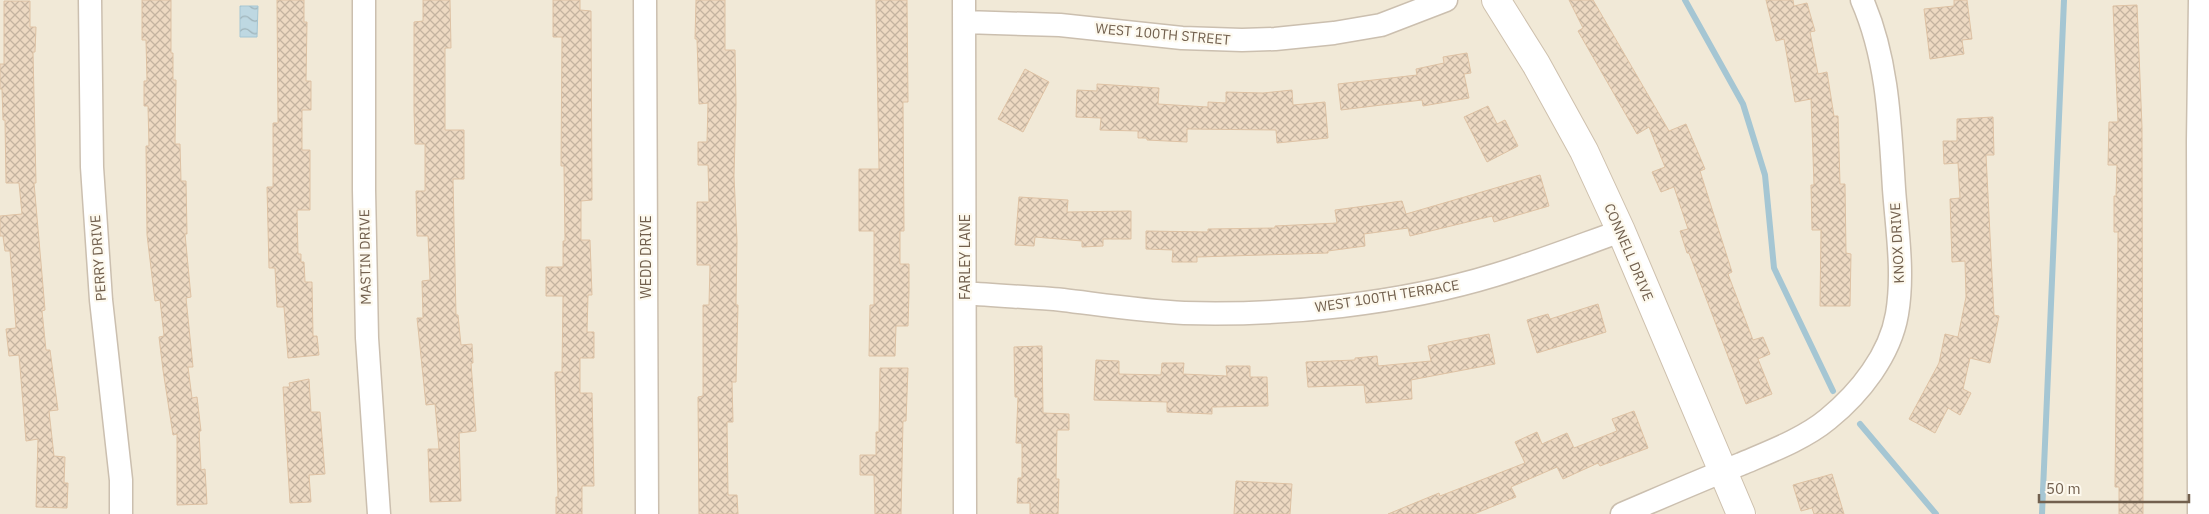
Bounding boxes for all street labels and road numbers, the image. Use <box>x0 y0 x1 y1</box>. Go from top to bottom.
street label: WEST 100TH STREET <box>1095 19 1231 49</box>
street label: CONNELL DRIVE <box>1600 200 1658 304</box>
street label: KNOX DRIVE <box>1886 202 1908 284</box>
street label: MASTIN DRIVE <box>355 209 375 305</box>
street label: PERRY DRIVE <box>86 214 110 302</box>
street label: FARLEY LANE <box>956 214 974 300</box>
street label: WEDD DRIVE <box>637 215 655 299</box>
street label: WEST 100TH TERRACE <box>1313 276 1461 316</box>

